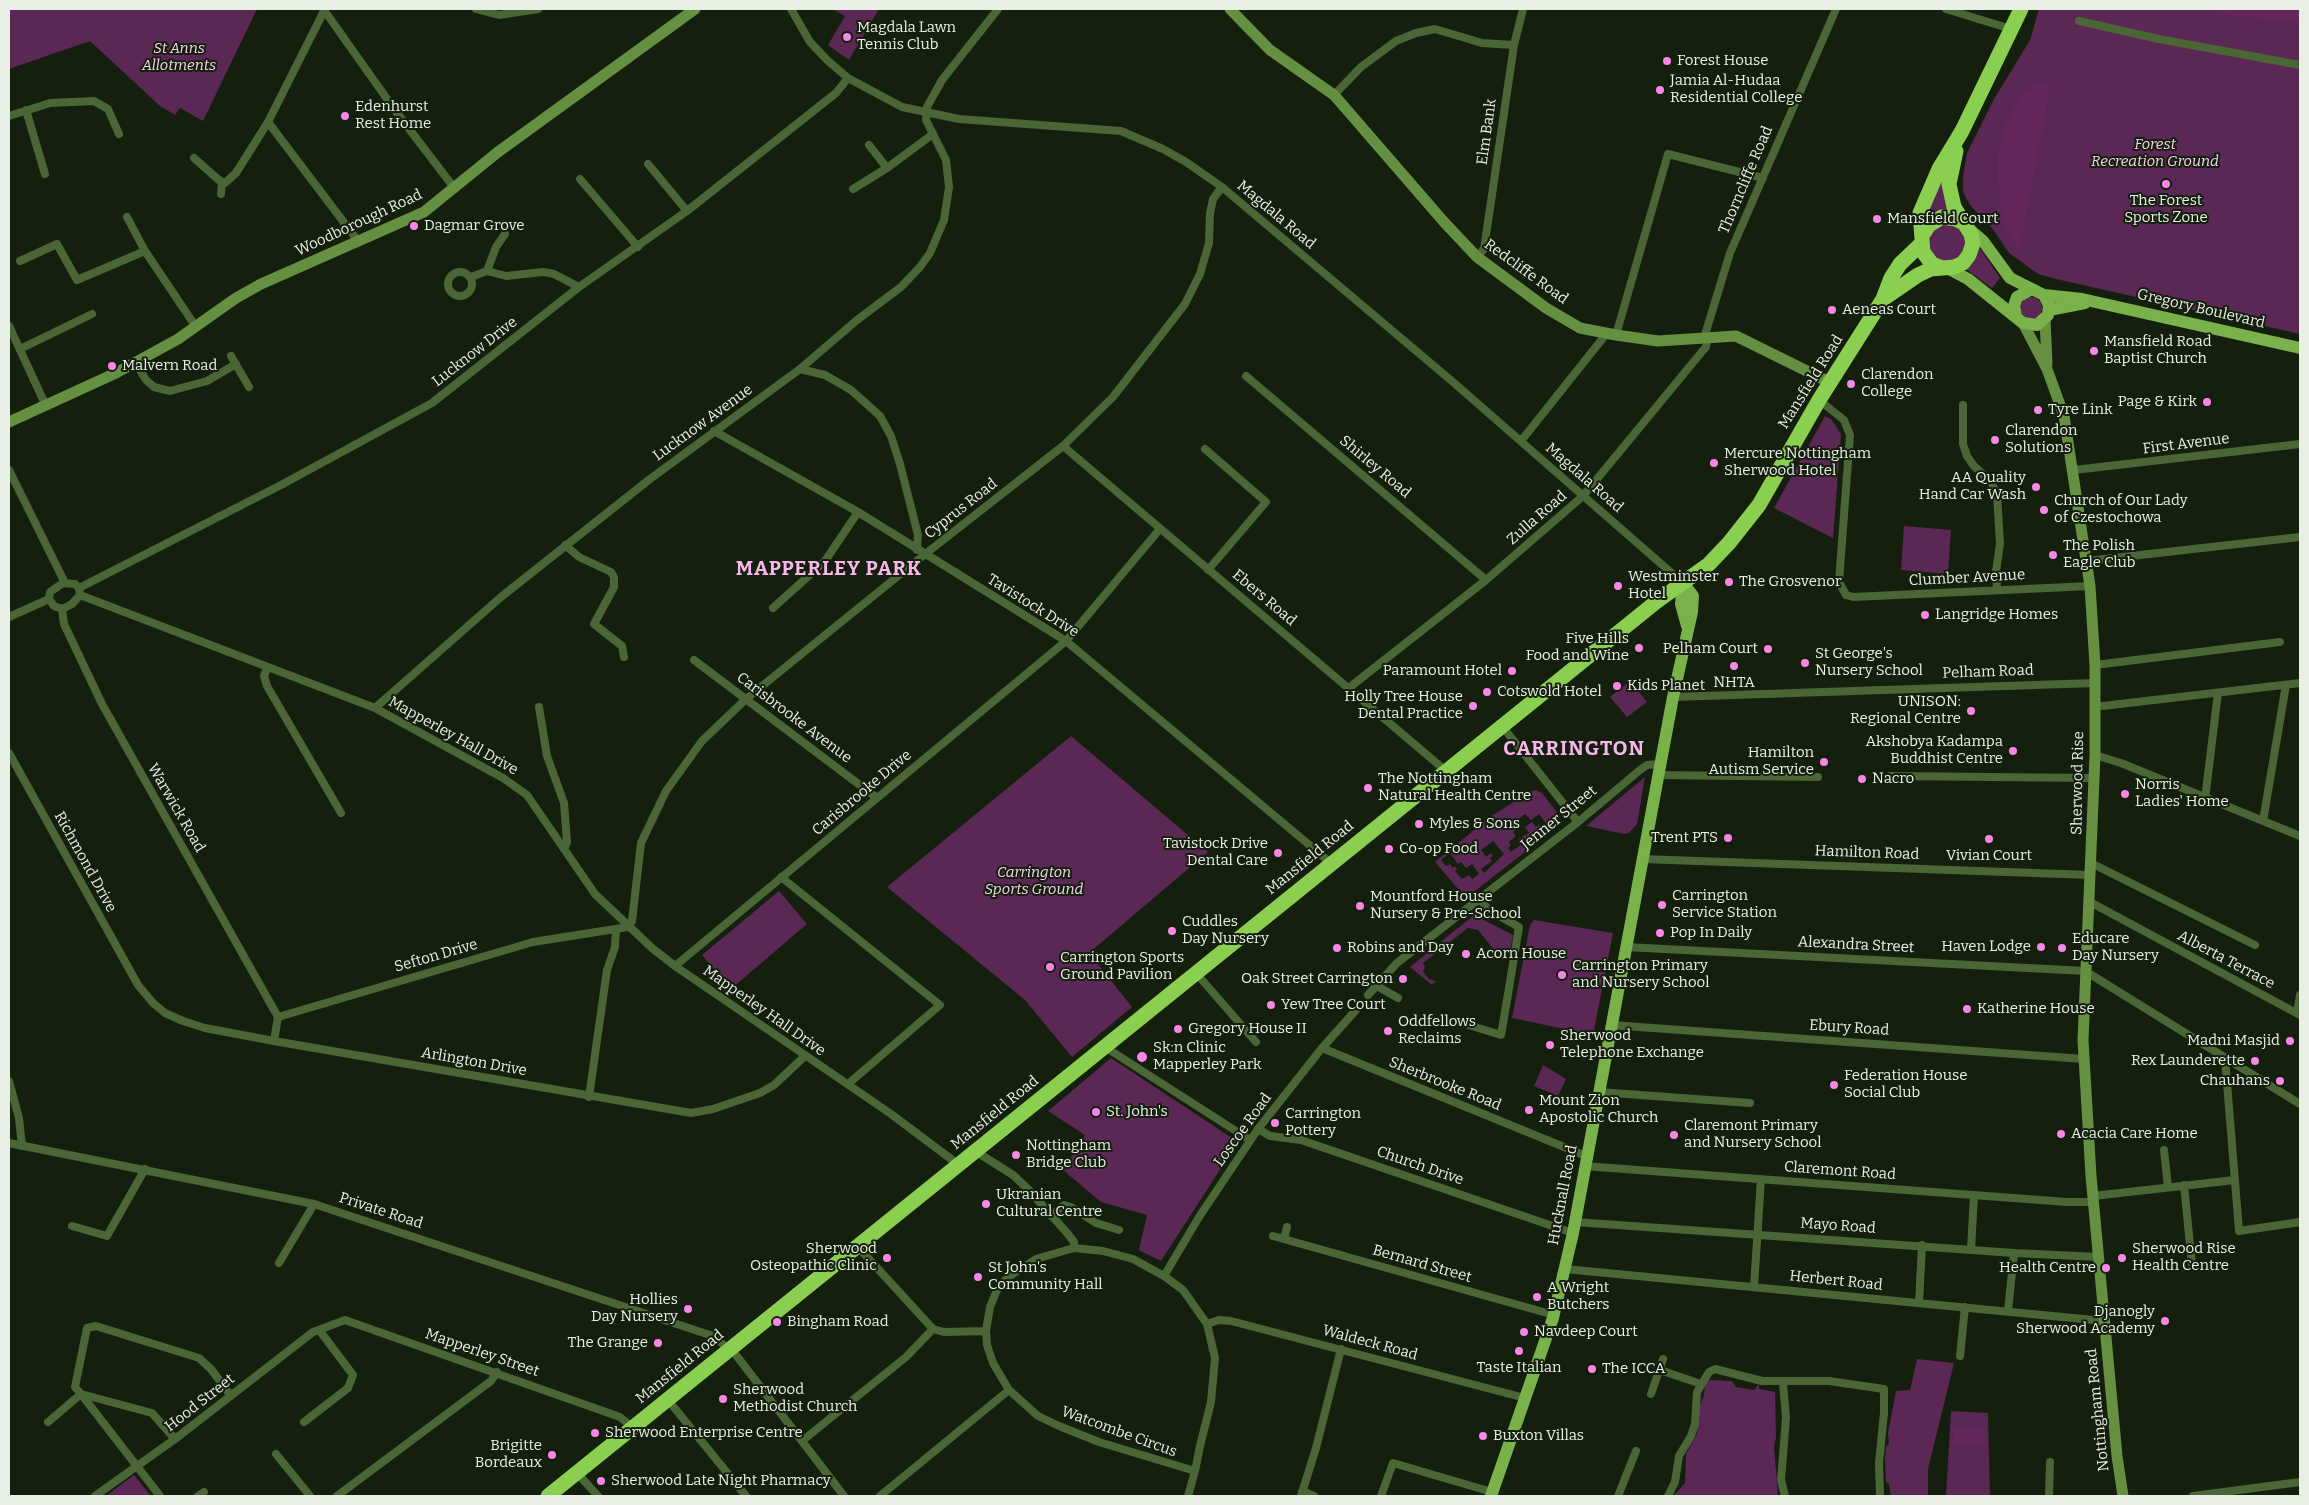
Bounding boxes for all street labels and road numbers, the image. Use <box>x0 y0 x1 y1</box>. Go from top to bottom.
street label: Elm Bank <box>1473 98 1501 166</box>
street label: Thorncliffe Road <box>1715 123 1777 237</box>
street label: Magdala Road <box>1233 177 1319 253</box>
street label: Woodborough Road <box>293 186 425 260</box>
street label: Redcliffe Road <box>1481 236 1571 308</box>
street label: Gregory Boulevard <box>2135 286 2267 332</box>
street label: Lucknow Drive <box>429 313 521 391</box>
street label: Mansfield Road <box>1775 332 1847 432</box>
street label: Lucknow Avenue <box>650 381 756 465</box>
street label: First Avenue <box>2142 430 2230 458</box>
street label: Shirley Road <box>1336 432 1414 502</box>
street label: Magdala Road <box>1541 439 1627 517</box>
street label: Cyprus Road <box>921 475 1001 543</box>
street label: Zulla Road <box>1503 487 1571 549</box>
street label: Ebers Road <box>1228 566 1300 630</box>
street label: Clumber Avenue <box>1908 566 2026 590</box>
street label: Tavistock Drive <box>984 571 1082 641</box>
street label: Pelham Road <box>1942 661 2034 683</box>
street label: Carisbrooke Avenue <box>733 669 855 767</box>
street label: Mapperley Hall Drive <box>385 693 521 779</box>
street label: Sherwood Rise <box>2068 731 2088 835</box>
street label: Carisbrooke Drive <box>809 746 915 840</box>
street label: Warwick Road <box>143 760 209 856</box>
street label: Jenner Street <box>1518 782 1600 854</box>
street label: Richmond Drive <box>50 809 120 915</box>
street label: Mansfield Road <box>1263 817 1357 899</box>
street label: Hamilton Road <box>1814 842 1920 864</box>
street label: Alberta Terrace <box>2174 927 2278 993</box>
street label: Alexandra Street <box>1797 933 1915 957</box>
street label: Sefton Drive <box>392 936 480 976</box>
street label: Mapperley Hall Drive <box>699 962 829 1060</box>
street label: Ebury Road <box>1808 1016 1890 1040</box>
street label: Arlington Drive <box>420 1044 528 1080</box>
street label: Sherbrooke Road <box>1386 1053 1504 1115</box>
street label: Mansfield Road <box>948 1072 1042 1154</box>
street label: Loscoe Road <box>1210 1090 1276 1170</box>
street label: Church Drive <box>1374 1143 1466 1189</box>
street label: Hucknall Road <box>1544 1143 1582 1247</box>
street label: Claremont Road <box>1783 1158 1897 1184</box>
street label: Private Road <box>337 1189 425 1233</box>
street label: Mayo Road <box>1800 1214 1876 1238</box>
street label: Bernard Street <box>1370 1241 1474 1287</box>
street label: Herbert Road <box>1789 1267 1883 1295</box>
street label: Waldeck Road <box>1320 1322 1420 1364</box>
street label: Mapperley Street <box>423 1325 541 1381</box>
street label: Mansfield Road <box>633 1326 727 1408</box>
street label: Nottingham Road <box>2083 1348 2113 1472</box>
street label: Hood Street <box>162 1370 238 1436</box>
street label: Watcombe Circus <box>1059 1403 1179 1461</box>

